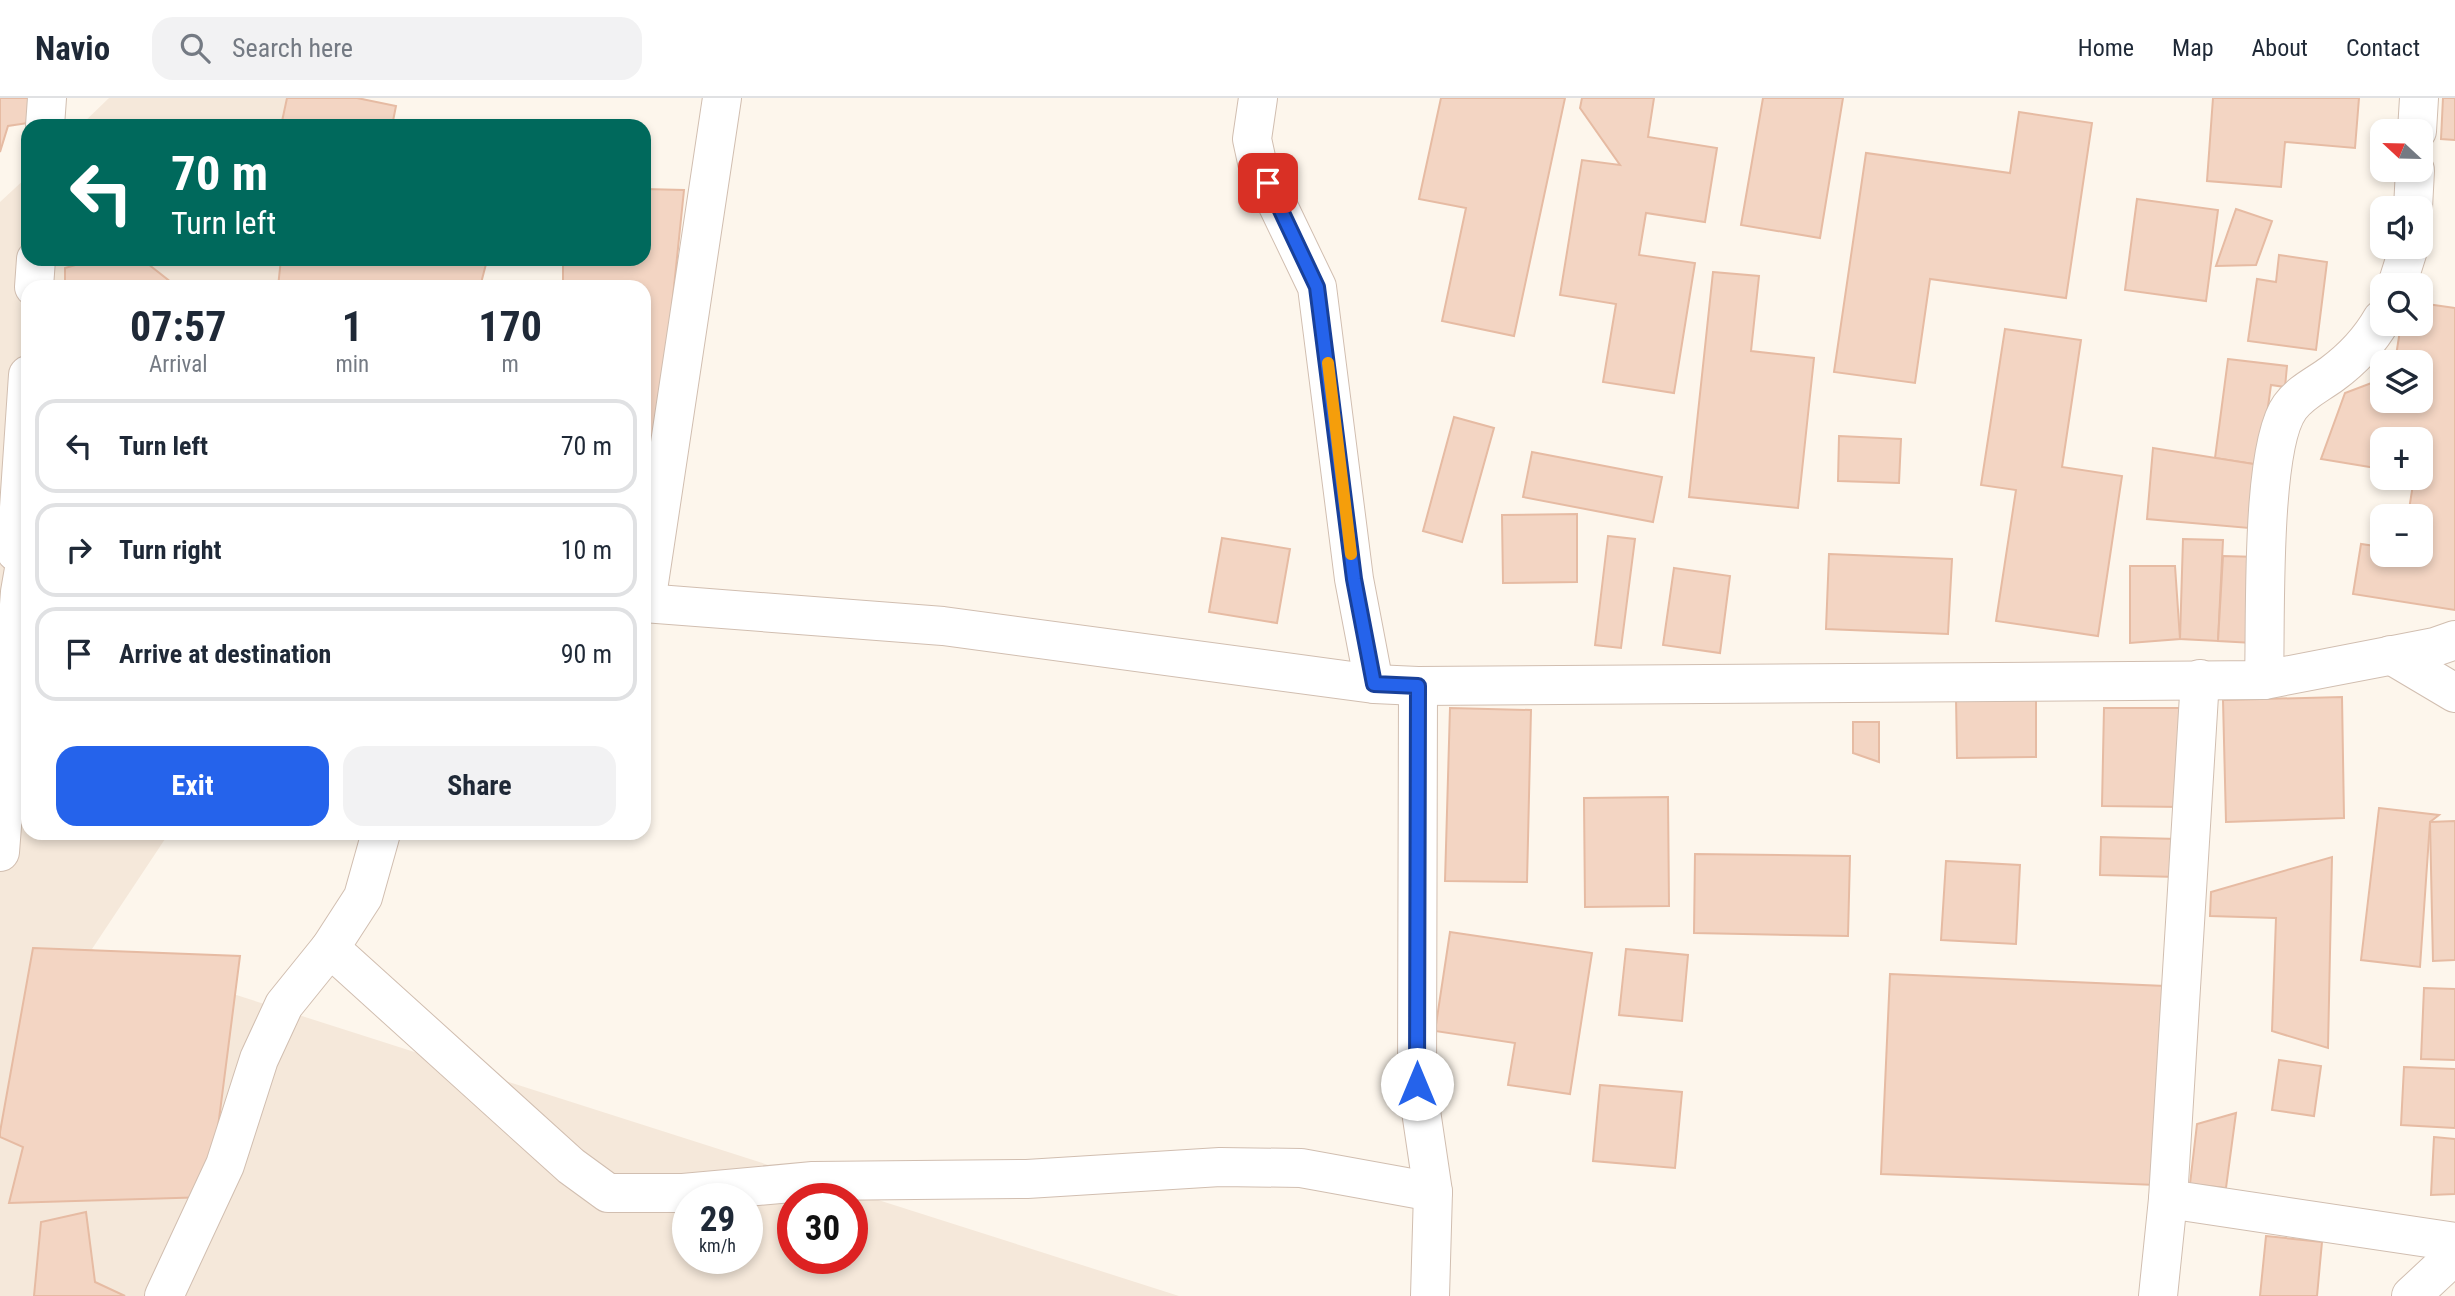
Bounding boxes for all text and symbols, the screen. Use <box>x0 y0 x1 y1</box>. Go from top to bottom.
search box <box>152 17 642 80</box>
text: Navio <box>35 29 110 68</box>
icon: search <box>176 29 214 67</box>
text: Search here <box>232 33 353 63</box>
text: Home <box>2078 34 2134 62</box>
text: Map <box>2172 34 2214 62</box>
text: About <box>2252 34 2308 62</box>
text: Contact <box>2346 34 2420 62</box>
north arrow <box>2370 119 2432 182</box>
map controls <box>2370 119 2433 567</box>
text: 70 m <box>171 145 268 202</box>
icon: left <box>56 147 147 238</box>
pin <box>1238 153 1298 213</box>
icon: arrive <box>1249 164 1287 202</box>
button: sound <box>2370 196 2433 259</box>
text: Turn left <box>171 204 276 242</box>
button: search <box>2370 273 2433 336</box>
text: 07:57 <box>130 302 226 351</box>
text: 1 <box>342 302 363 351</box>
text: 170 <box>478 302 542 351</box>
button: layers <box>2370 350 2433 413</box>
text: Arrival <box>149 351 207 378</box>
text: min <box>335 351 369 378</box>
text: m <box>501 351 519 378</box>
icon: left <box>60 427 98 465</box>
button: + <box>2370 427 2433 490</box>
text: Turn left <box>119 431 208 461</box>
text: 70 m <box>561 431 612 461</box>
button: − <box>2370 504 2433 567</box>
icon: right <box>60 531 98 569</box>
text: Turn right <box>119 535 221 565</box>
text: 10 m <box>561 535 612 565</box>
icon: arrive <box>60 635 98 673</box>
text: Arrive at destination <box>119 639 331 669</box>
text: 90 m <box>561 639 612 669</box>
button: Exit <box>56 746 329 826</box>
button: Share <box>343 746 616 826</box>
position arrow <box>1380 1047 1454 1121</box>
speed limit sign: 30 <box>777 1183 868 1274</box>
text: 29 <box>700 1199 735 1240</box>
text: km/h <box>699 1235 736 1256</box>

